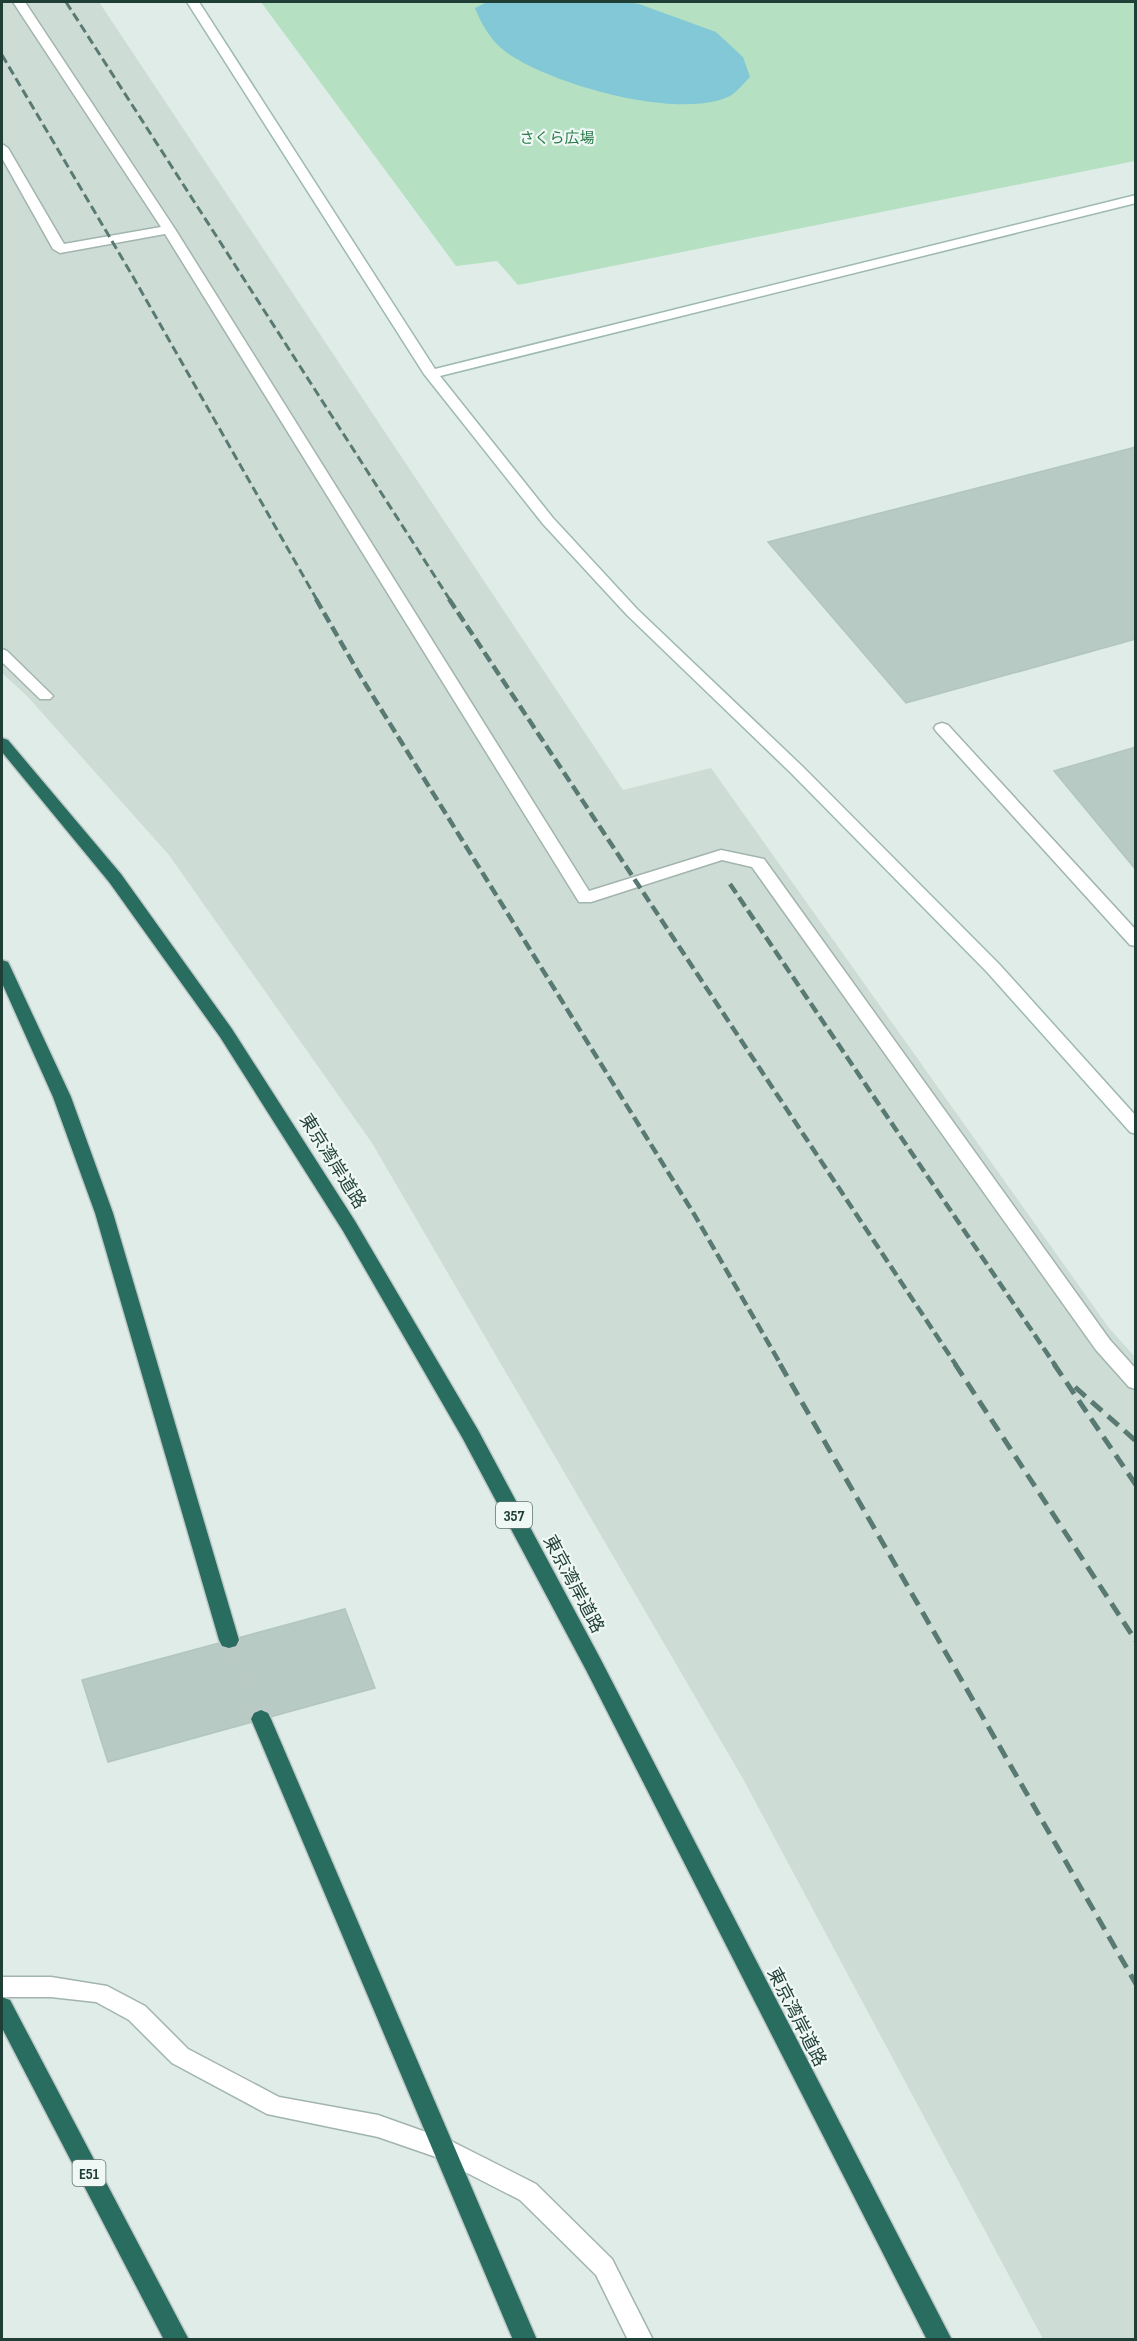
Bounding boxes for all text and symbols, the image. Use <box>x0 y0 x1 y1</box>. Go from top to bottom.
park label: さくら広場 <box>519 129 595 148</box>
street label: 東京湾岸道路 <box>295 1110 370 1213</box>
road number: 357 <box>496 1502 532 1528</box>
street label: 東京湾岸道路 <box>539 1532 608 1637</box>
street label: 東京湾岸道路 <box>763 1964 830 2070</box>
road number: E51 <box>72 2160 106 2186</box>

